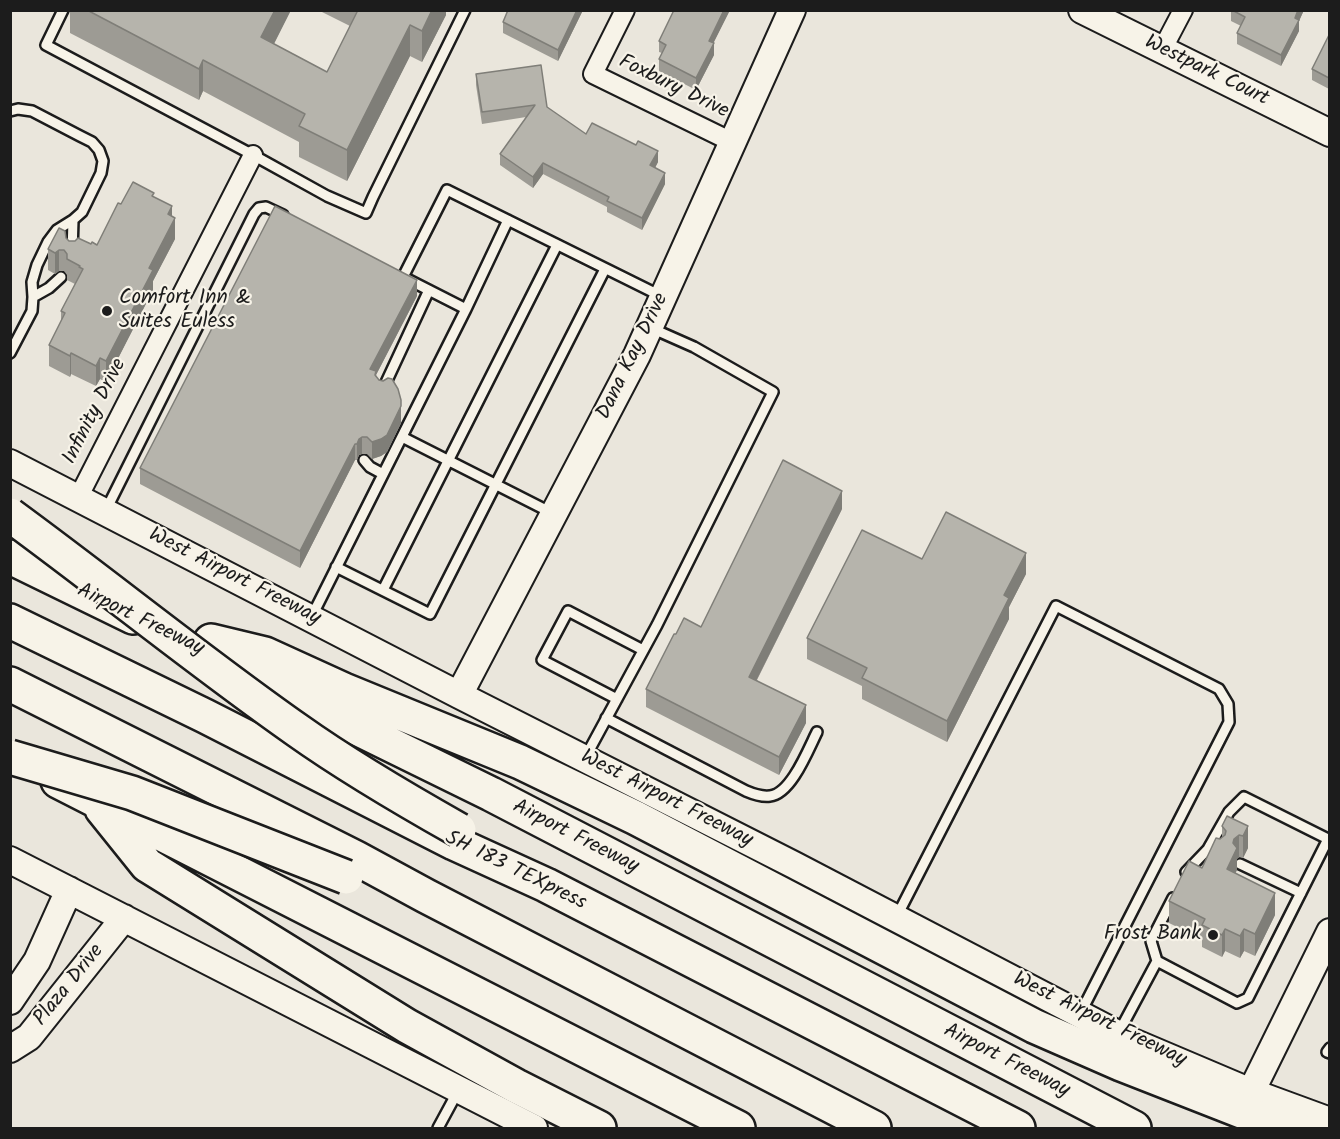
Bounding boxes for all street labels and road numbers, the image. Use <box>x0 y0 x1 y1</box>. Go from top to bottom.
street label: Westpark Court <box>1140 31 1272 113</box>
street label: Foxbury Drive <box>614 50 732 126</box>
street label: Dana Kay Drive <box>593 290 675 424</box>
street label: Infinity Drive <box>59 355 133 469</box>
street label: West Airport Freeway <box>144 524 324 632</box>
street label: Airport Freeway <box>72 579 208 663</box>
street label: West Airport Freeway <box>576 746 756 854</box>
street label: Airport Freeway <box>508 795 642 881</box>
street label: SH 183 TEXpress <box>440 827 590 917</box>
street label: Plaza Drive <box>29 940 111 1032</box>
street label: West Airport Freeway <box>1008 968 1190 1074</box>
street label: Airport Freeway <box>939 1019 1073 1105</box>

